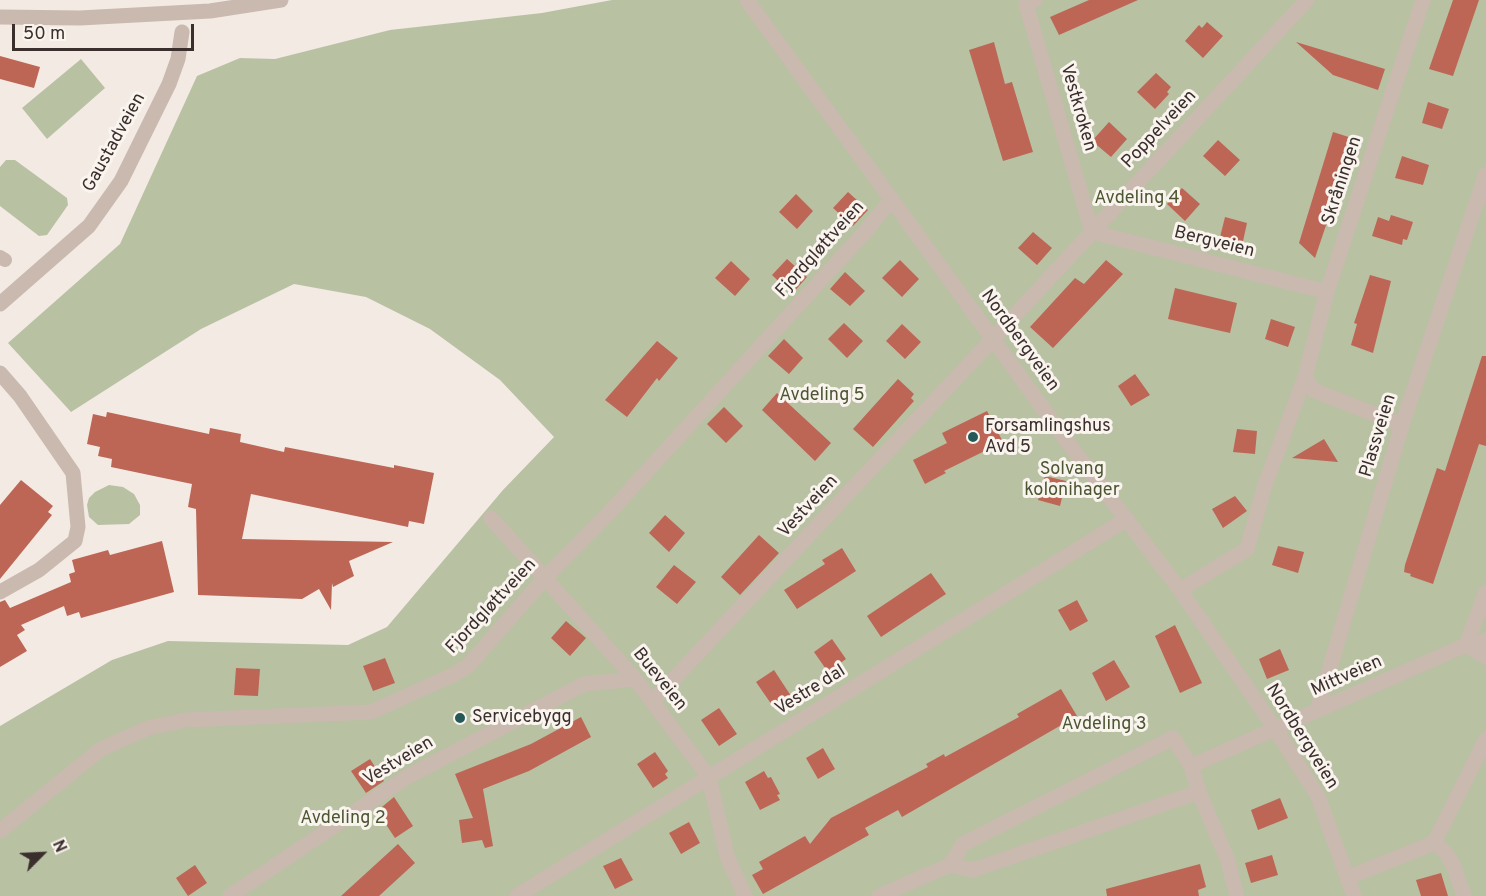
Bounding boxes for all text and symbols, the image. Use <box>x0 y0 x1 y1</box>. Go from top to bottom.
scale bar <box>15 12 196 50</box>
text: 50 m <box>23 23 65 46</box>
street label: Vestkroken <box>1054 62 1100 154</box>
street label: Poppelveien <box>1118 86 1202 174</box>
street label: Gaustadveien <box>79 90 151 196</box>
street label: Skråningen <box>1319 134 1367 228</box>
park label: Avdeling 4 <box>1094 188 1180 210</box>
street label: Fjordgløttveien <box>772 197 870 303</box>
street label: Bergveien <box>1172 223 1256 263</box>
street label: Nordbergveien <box>975 286 1063 396</box>
park label: Avdeling 5 <box>779 385 865 407</box>
street label: Plassveien <box>1356 392 1402 480</box>
place label: Forsamlingshus Avd 5 <box>985 416 1111 458</box>
marker: Forsamlingshus Avd 5 <box>966 430 980 444</box>
park label: Solvang kolonihager <box>1024 459 1120 502</box>
street label: Vestveien <box>775 471 843 543</box>
street label: Fjordgløttveien <box>442 555 542 659</box>
street label: Bueveien <box>627 644 691 716</box>
street label: Mittveien <box>1308 652 1386 702</box>
street label: Vestre dal <box>772 661 850 721</box>
street label: Nordbergveien <box>1260 680 1342 794</box>
place label: Servicebygg <box>472 707 572 729</box>
marker: Servicebygg <box>453 711 467 725</box>
park label: Avdeling 3 <box>1061 714 1147 736</box>
street label: Vestveien <box>360 733 438 791</box>
park label: Avdeling 2 <box>300 808 386 830</box>
north arrow <box>12 824 72 884</box>
text: N <box>47 837 70 856</box>

